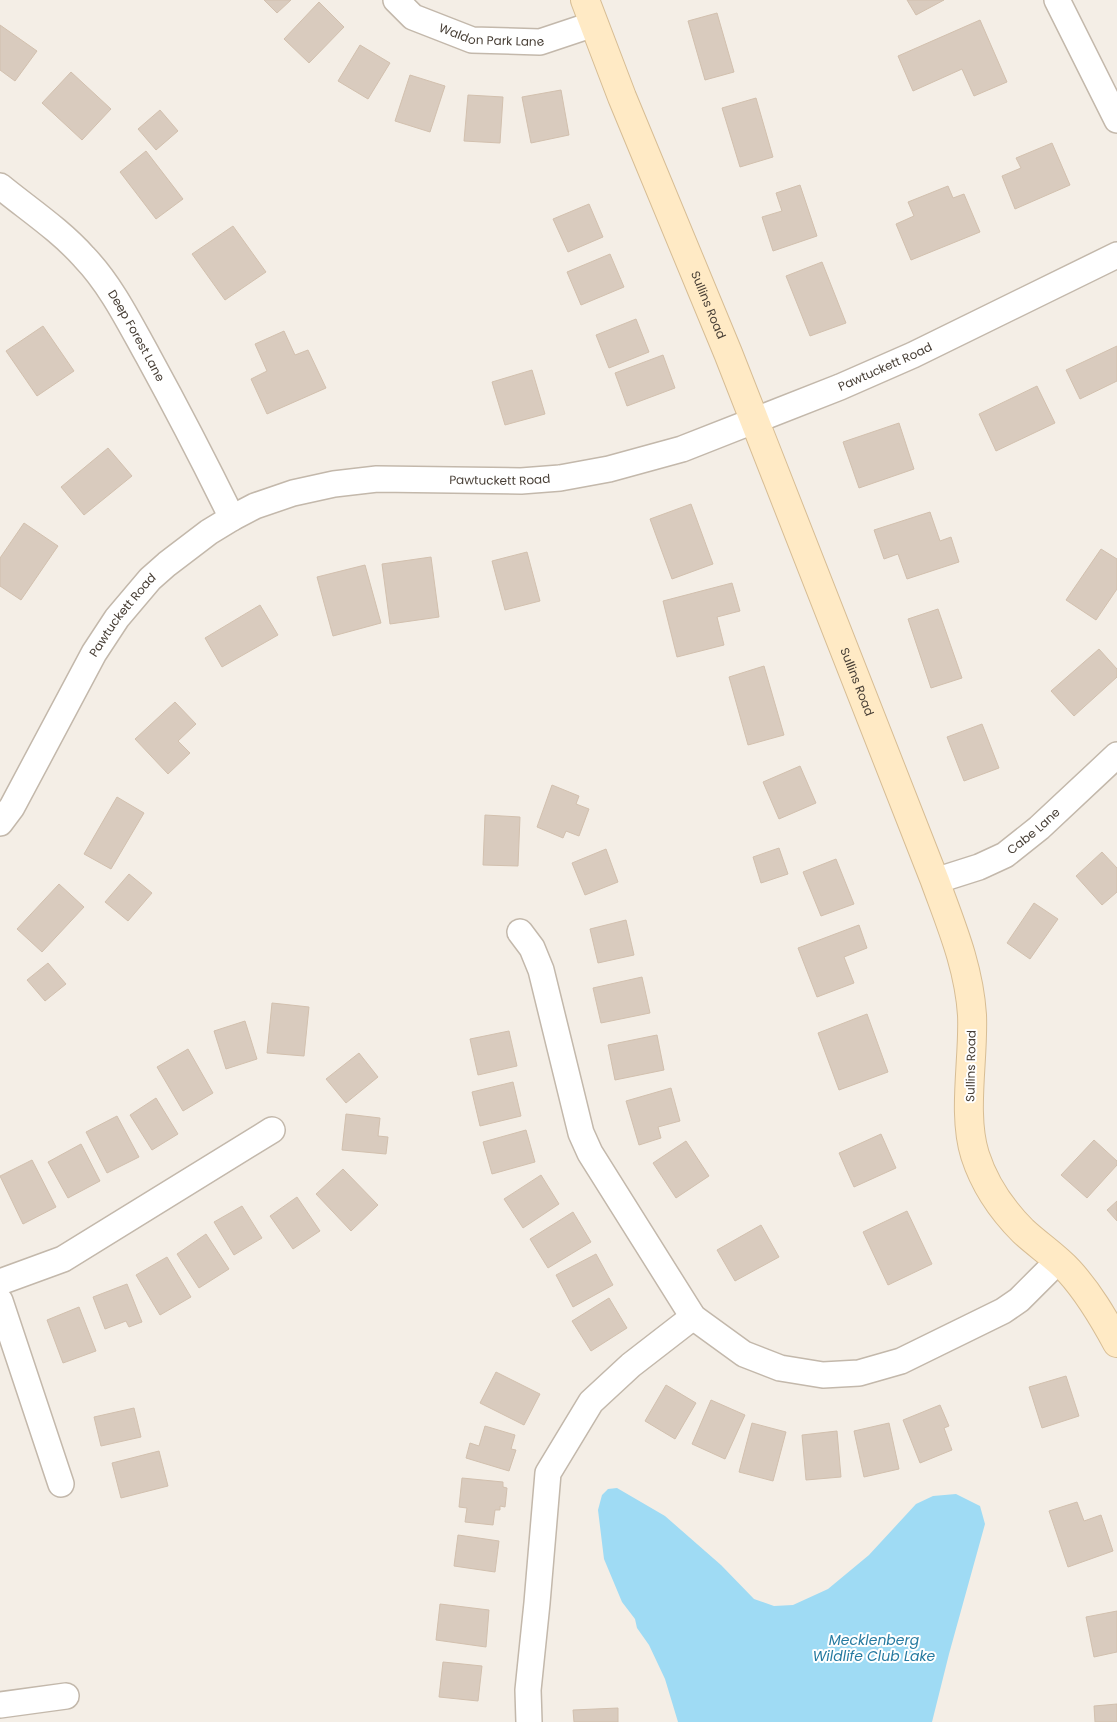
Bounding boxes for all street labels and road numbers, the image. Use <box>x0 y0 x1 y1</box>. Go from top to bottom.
street label: Waldon Park Lane <box>437 19 546 51</box>
street label: Sullins Road <box>687 268 730 341</box>
street label: Deep Forest Lane <box>104 286 169 384</box>
street label: Pawtuckett Road <box>835 338 935 395</box>
street label: Pawtuckett Road <box>449 470 551 489</box>
street label: Pawtuckett Road <box>85 569 159 660</box>
street label: Sullins Road <box>836 645 878 718</box>
street label: Cabe Lane <box>1003 804 1064 858</box>
street label: Sullins Road <box>961 1030 980 1102</box>

